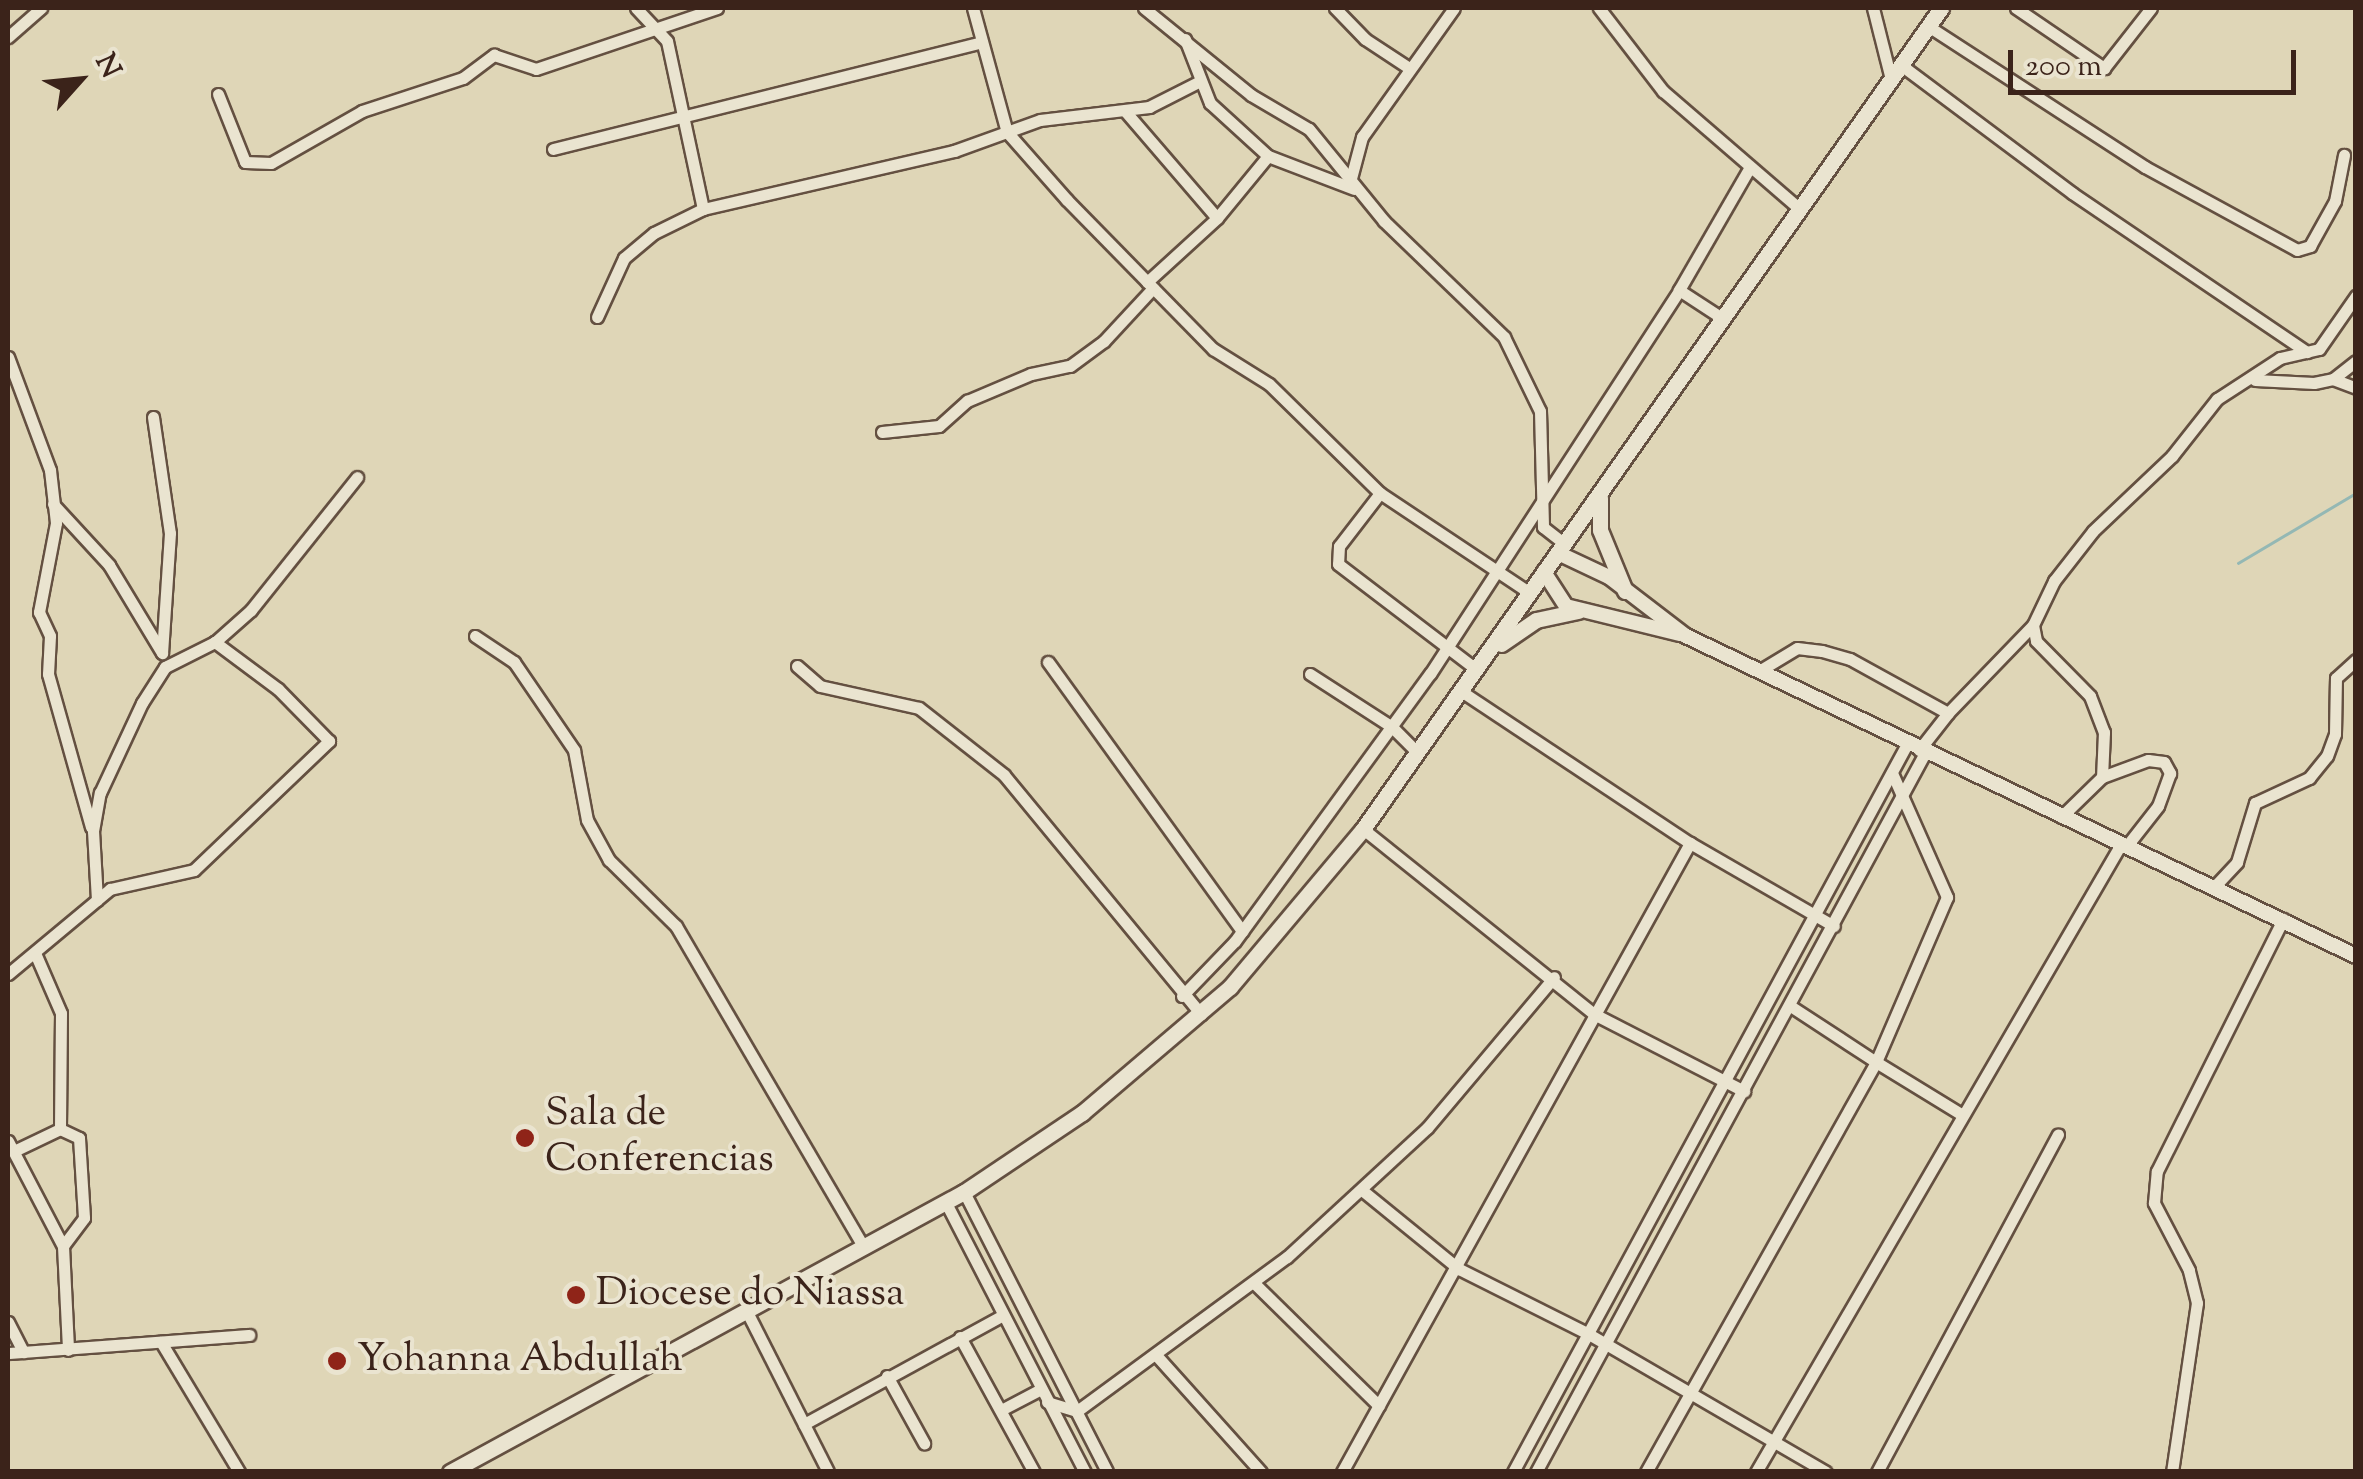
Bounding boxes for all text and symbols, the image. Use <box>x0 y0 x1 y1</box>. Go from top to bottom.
north arrow <box>30 30 130 130</box>
scale bar <box>2013 30 2300 92</box>
text: 200 m <box>2025 46 2102 89</box>
text: N <box>84 47 130 85</box>
place label: Sala de Conferencias <box>545 1091 774 1185</box>
marker: Sala de Conferencias <box>514 1127 536 1149</box>
place label: Diocese do Niassa <box>596 1271 904 1319</box>
marker: Diocese do Niassa <box>565 1284 587 1306</box>
place label: Yohanna Abdullah <box>357 1337 683 1385</box>
marker: Yohanna Abdullah <box>326 1350 348 1372</box>

